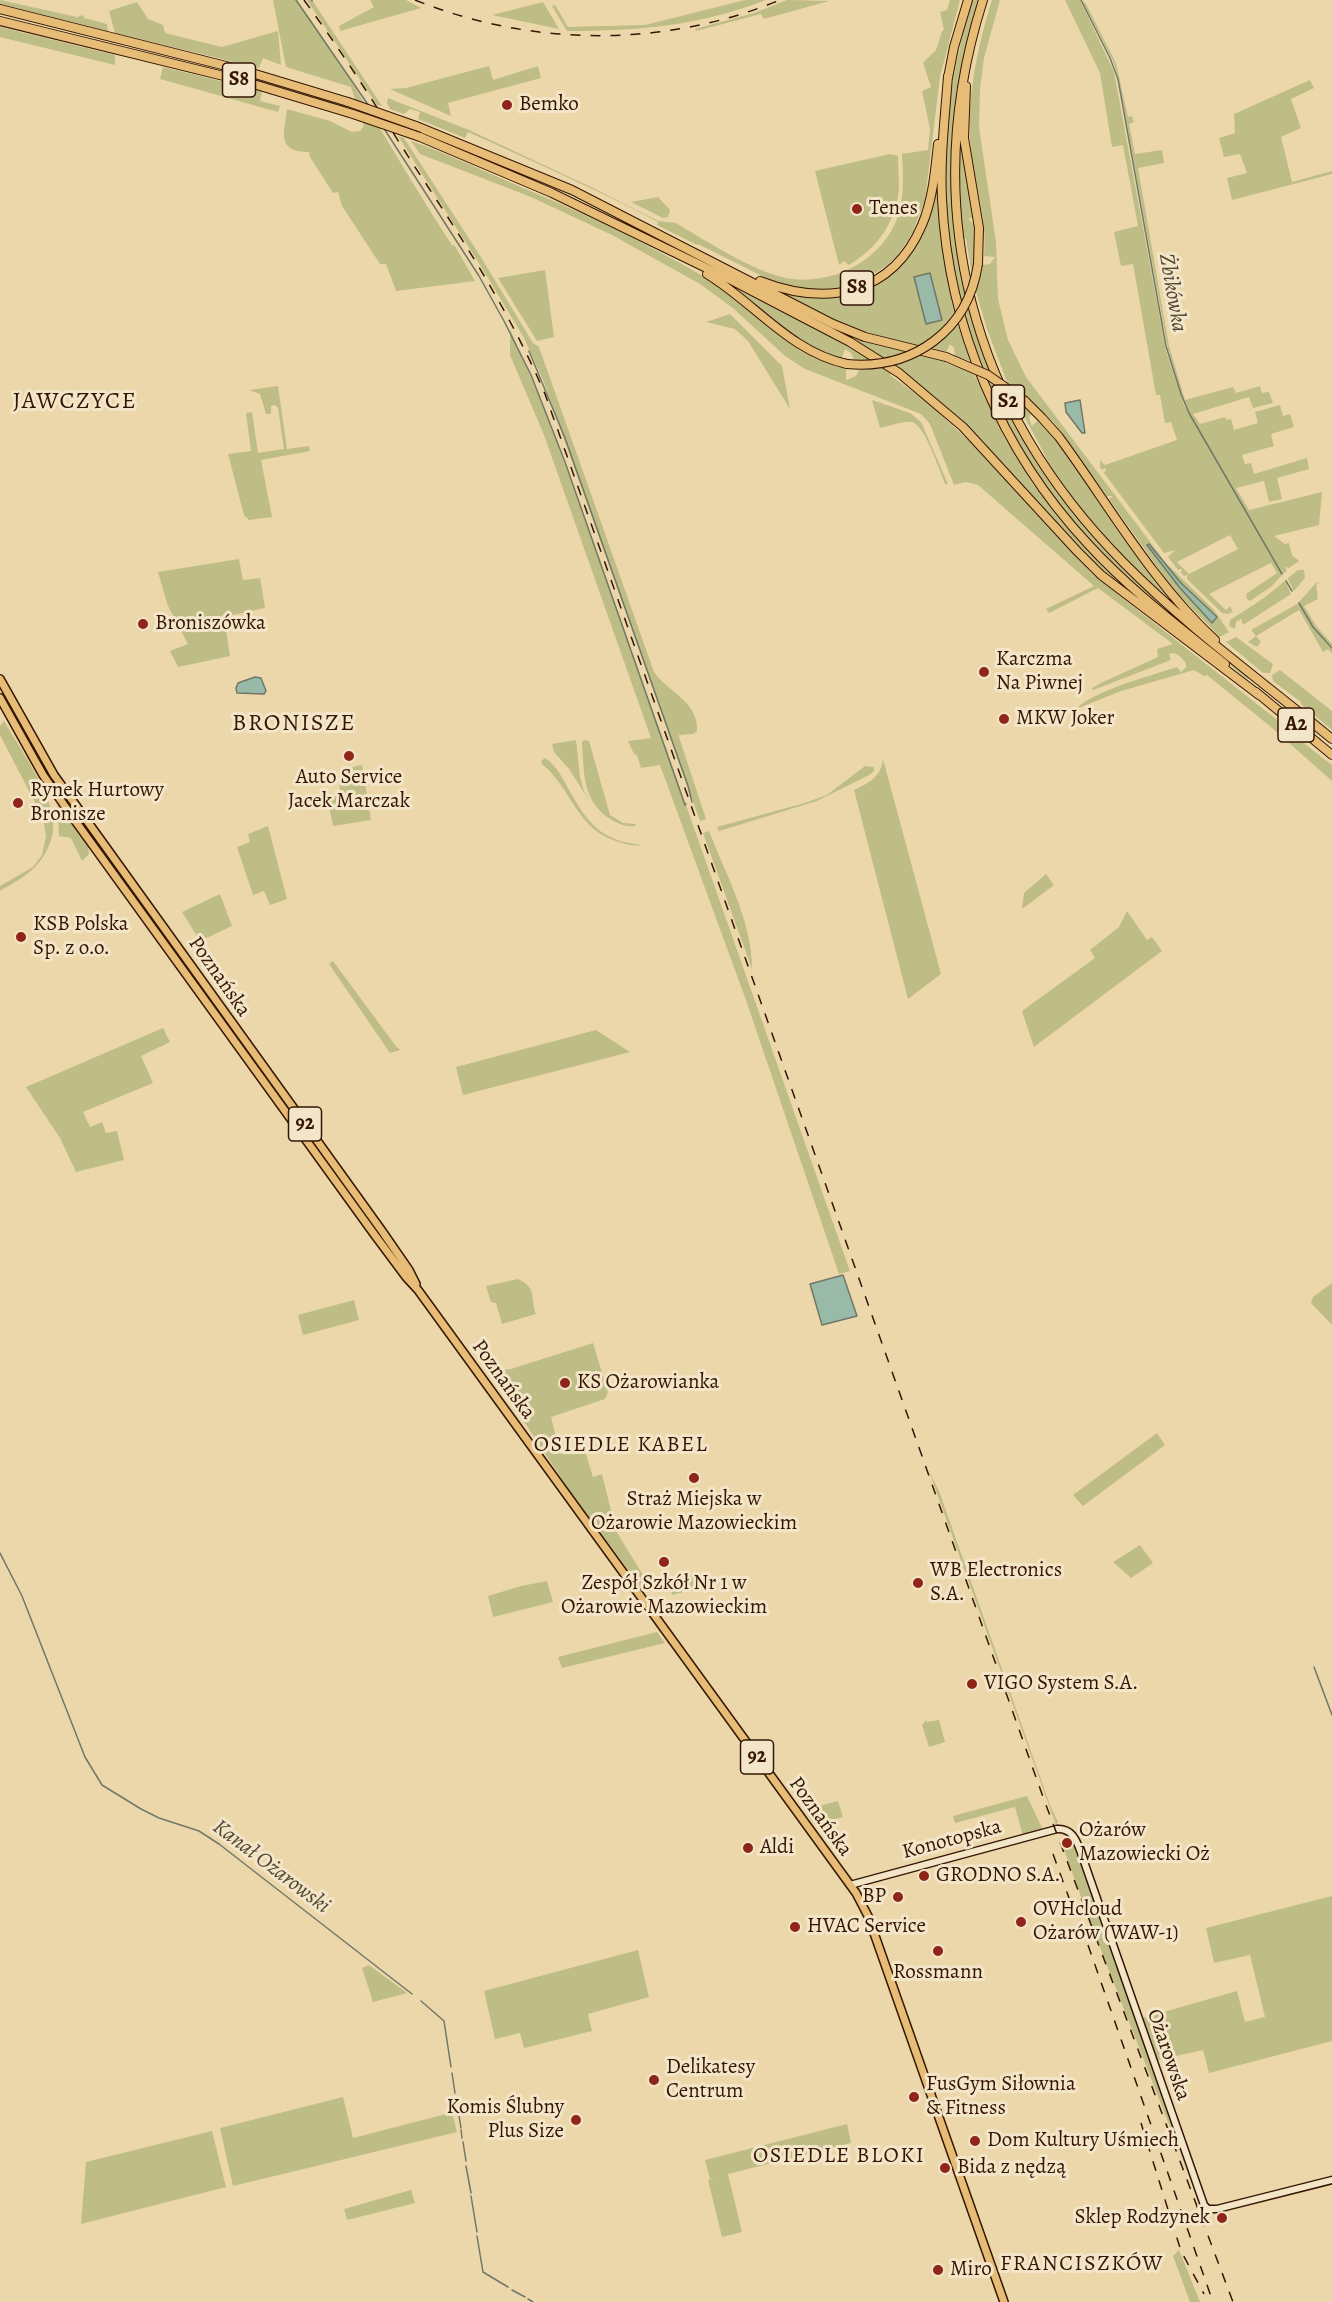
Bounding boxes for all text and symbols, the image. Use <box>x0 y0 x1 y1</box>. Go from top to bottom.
road number: S8 <box>222 63 256 97</box>
place label: Bemko <box>519 92 579 118</box>
marker: Bemko <box>500 98 514 112</box>
place label: Tenes <box>869 196 918 222</box>
marker: Tenes <box>850 202 864 216</box>
water label: Żbikówka <box>1152 252 1192 334</box>
road number: S8 <box>840 271 874 305</box>
road number: S2 <box>992 385 1024 419</box>
district label: JAWCZYCE <box>13 388 137 416</box>
place label: Broniszówka <box>155 611 266 637</box>
marker: Broniszówka <box>136 617 150 631</box>
place label: Karczma Na Piwnej <box>996 647 1083 697</box>
marker: Karczma Na Piwnej <box>977 665 991 679</box>
place label: MKW Joker <box>1016 706 1115 732</box>
road number: A2 <box>1278 708 1314 742</box>
district label: BRONISZE <box>232 710 356 738</box>
marker: MKW Joker <box>997 712 1011 726</box>
marker: Auto Service Jacek Marczak <box>342 749 356 763</box>
place label: Auto Service Jacek Marczak <box>288 765 410 815</box>
place label: Rynek Hurtowy Bronisze <box>30 778 164 828</box>
marker: Rynek Hurtowy Bronisze <box>11 796 25 810</box>
place label: KSB Polska Sp. z o.o. <box>33 912 128 962</box>
marker: KSB Polska Sp. z o.o. <box>14 930 28 944</box>
street label: Poznańska <box>182 932 256 1022</box>
road number: 92 <box>288 1107 322 1141</box>
street label: Poznańska <box>466 1335 540 1425</box>
place label: KS Ożarowianka <box>577 1370 719 1396</box>
marker: KS Ożarowianka <box>558 1376 572 1390</box>
district label: OSIEDLE KABEL <box>534 1433 708 1459</box>
marker: Straż Miejska w Ożarowie Mazowieckim <box>687 1471 701 1485</box>
place label: Straż Miejska w Ożarowie Mazowieckim <box>591 1487 797 1537</box>
marker: Zespół Szkół Nr 1 w Ożarowie Mazowieckim <box>657 1555 671 1569</box>
place label: WB Electronics S.A. <box>930 1558 1062 1608</box>
place label: Zespół Szkół Nr 1 w Ożarowie Mazowieckim <box>561 1571 767 1621</box>
marker: WB Electronics S.A. <box>911 1576 925 1590</box>
place label: VIGO System S.A. <box>984 1671 1139 1697</box>
marker: VIGO System S.A. <box>965 1677 979 1691</box>
road number: 92 <box>740 1740 774 1774</box>
street label: Poznańska <box>783 1772 857 1862</box>
water label: Kanał Ożarowski <box>207 1814 335 1920</box>
street label: Konotopska <box>900 1815 1004 1865</box>
place label: Ożarów Mazowiecki Oż <box>1079 1818 1210 1868</box>
place label: Aldi <box>760 1835 794 1861</box>
marker: Ożarów Mazowiecki Oż <box>1060 1836 1074 1850</box>
marker: Aldi <box>741 1841 755 1855</box>
place label: GRODNO S.A. <box>936 1863 1061 1889</box>
marker: GRODNO S.A. <box>917 1869 931 1883</box>
place label: BP <box>862 1884 886 1910</box>
marker: BP <box>891 1890 905 1904</box>
place label: OVHcloud Ożarów (WAW-1) <box>1033 1897 1179 1947</box>
place label: HVAC Service <box>807 1914 926 1940</box>
marker: OVHcloud Ożarów (WAW-1) <box>1014 1915 1028 1929</box>
marker: HVAC Service <box>788 1920 802 1934</box>
marker: Rossmann <box>931 1944 945 1958</box>
place label: Rossmann <box>893 1960 983 1986</box>
street label: Ożarowska <box>1141 2006 1195 2104</box>
place label: Delikatesy Centrum <box>666 2055 755 2105</box>
place label: FusGym Siłownia & Fitness <box>926 2072 1076 2122</box>
marker: Delikatesy Centrum <box>647 2073 661 2087</box>
marker: FusGym Siłownia & Fitness <box>907 2090 921 2104</box>
place label: Komis Ślubny Plus Size <box>446 2095 564 2145</box>
marker: Komis Ślubny Plus Size <box>569 2113 583 2127</box>
place label: Dom Kultury Uśmiech <box>987 2128 1179 2154</box>
marker: Dom Kultury Uśmiech <box>968 2134 982 2148</box>
district label: OSIEDLE BLOKI <box>753 2144 925 2170</box>
place label: Bida z nędzą <box>957 2155 1066 2181</box>
marker: Bida z nędzą <box>938 2161 952 2175</box>
place label: Sklep Rodzynek <box>1075 2205 1210 2231</box>
marker: Sklep Rodzynek <box>1215 2211 1229 2225</box>
district label: FRANCISZKÓW <box>1000 2252 1164 2278</box>
place label: Miro <box>950 2257 992 2283</box>
marker: Miro <box>931 2263 945 2277</box>

